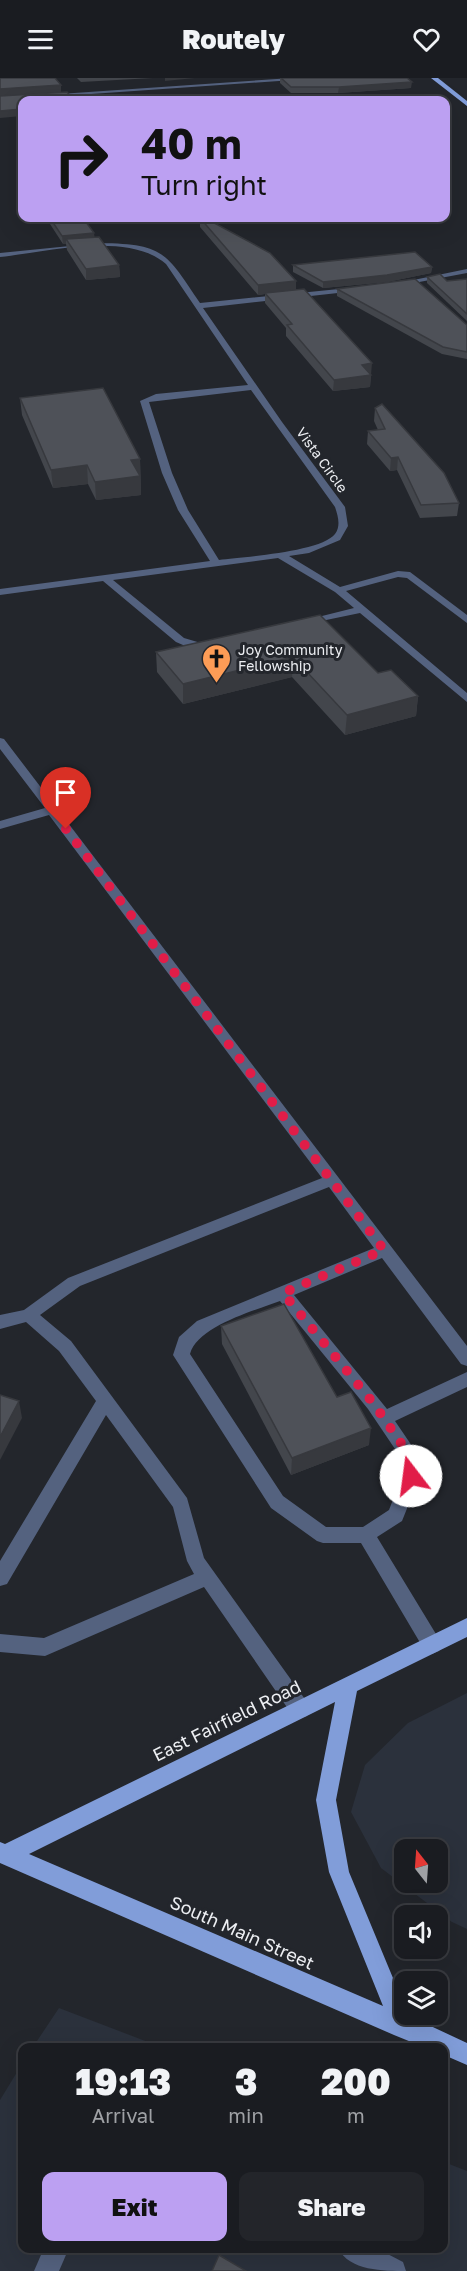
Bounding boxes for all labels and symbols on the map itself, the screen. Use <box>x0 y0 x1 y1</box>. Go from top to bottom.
street label: Vista Circle <box>293 424 352 496</box>
place label: Joy Community Fellowship <box>238 641 343 674</box>
church icon: Joy Community Fellowship <box>201 642 233 684</box>
pin <box>40 767 91 829</box>
position arrow <box>379 1444 443 1508</box>
street label: East Fairfield Road <box>149 1675 304 1766</box>
north arrow <box>394 1839 448 1893</box>
street label: South Main Street <box>167 1890 318 1974</box>

